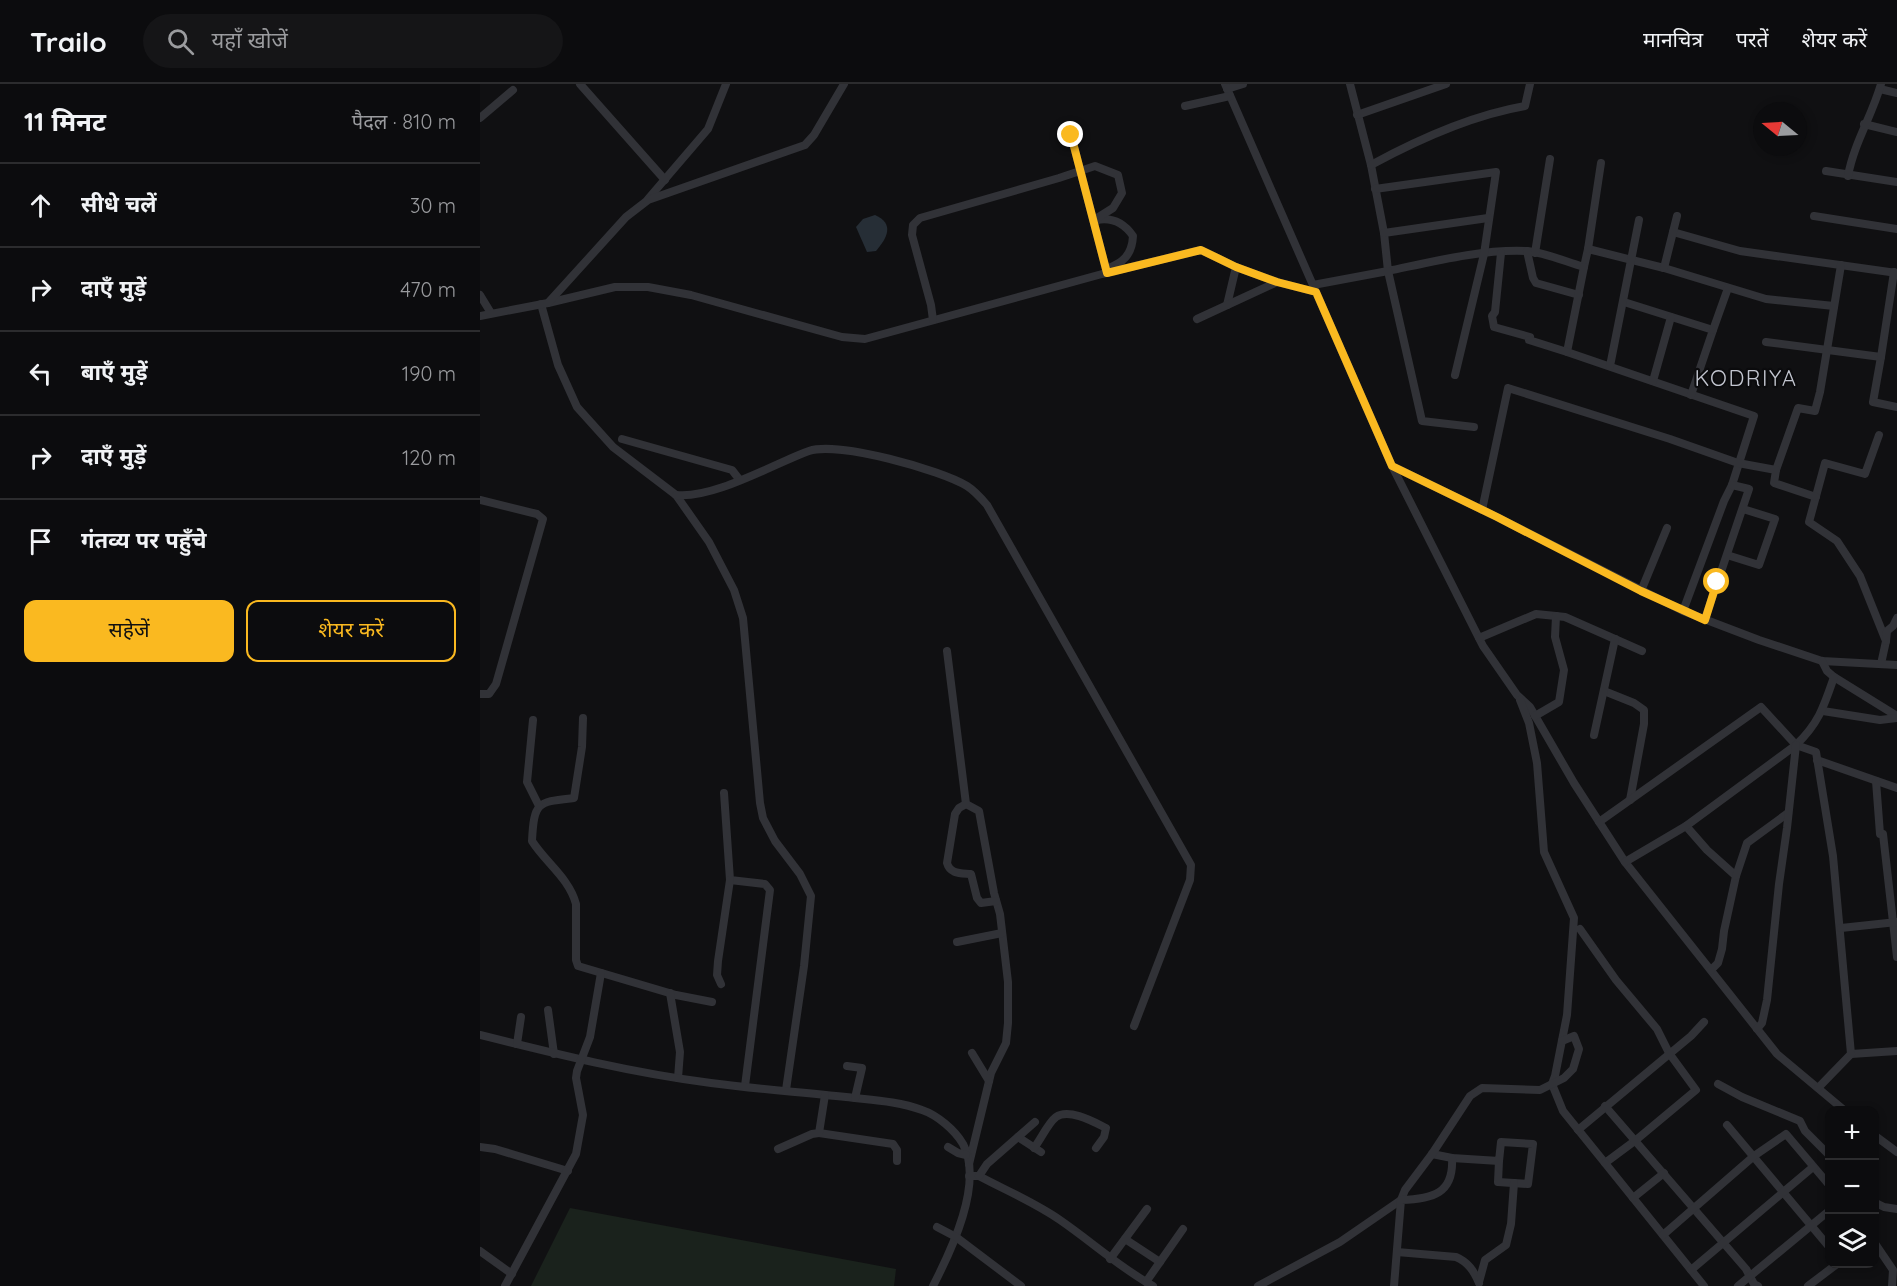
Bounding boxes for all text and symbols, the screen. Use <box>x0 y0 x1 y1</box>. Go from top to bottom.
search box <box>143 14 563 68</box>
text: Trailo <box>30 24 107 59</box>
icon: search <box>164 25 197 58</box>
text: यहाँ खोजें <box>212 26 288 54</box>
text: मानचित्र <box>1643 26 1703 52</box>
text: परतें <box>1736 26 1769 52</box>
text: शेयर करें <box>1802 26 1867 52</box>
north arrow <box>1753 102 1807 156</box>
text: 11 मिनट <box>24 105 106 138</box>
text: पैदल · 810 m <box>352 109 456 134</box>
route end <box>1057 121 1083 147</box>
icon: ahead <box>24 189 57 222</box>
text: सीधे चलें <box>81 190 157 218</box>
text: 30 m <box>410 193 456 218</box>
icon: right <box>24 273 57 306</box>
text: दाएँ मुड़ें <box>81 274 146 302</box>
text: 470 m <box>400 277 456 302</box>
icon: left <box>24 357 57 390</box>
text: बाएँ मुड़ें <box>81 358 147 386</box>
text: 190 m <box>402 361 456 386</box>
district label: KODRIYA <box>1694 364 1798 392</box>
icon: right <box>24 441 57 474</box>
text: दाएँ मुड़ें <box>81 442 146 470</box>
text: 120 m <box>402 445 456 470</box>
icon: arrive <box>24 525 57 558</box>
text: गंतव्य पर पहुँचे <box>81 526 206 554</box>
route start <box>1703 568 1729 594</box>
button: सहेजें <box>24 600 234 662</box>
button: शेयर करें <box>246 600 456 662</box>
map controls <box>1825 1106 1879 1268</box>
button: + <box>1825 1106 1879 1160</box>
button: − <box>1825 1160 1879 1214</box>
button: layers <box>1825 1214 1879 1268</box>

